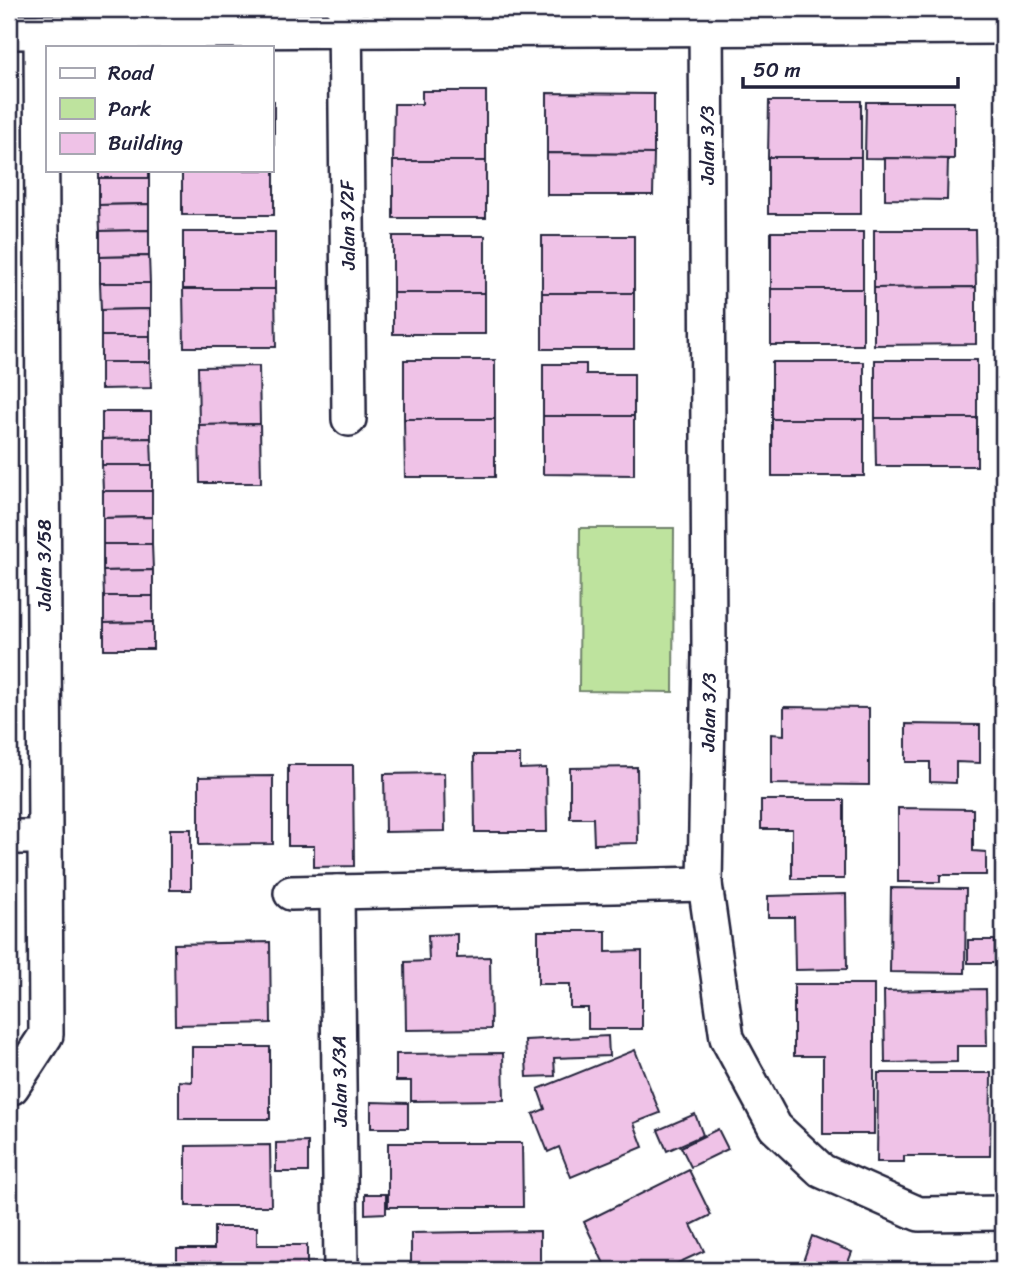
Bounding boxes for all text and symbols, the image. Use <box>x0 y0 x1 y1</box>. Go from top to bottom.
legend <box>46 46 273 172</box>
scale bar <box>743 46 958 90</box>
text: 50 m <box>753 51 801 89</box>
text: Road <box>108 54 155 92</box>
text: Park <box>108 90 151 128</box>
street label: Jalan 3/3 <box>691 105 724 185</box>
text: Building <box>108 124 184 162</box>
street label: Jalan 3/2F <box>330 179 365 271</box>
street label: Jalan 3/58 <box>28 519 61 612</box>
street label: Jalan 3/3 <box>691 672 726 753</box>
street label: Jalan 3/3A <box>322 1035 357 1128</box>

